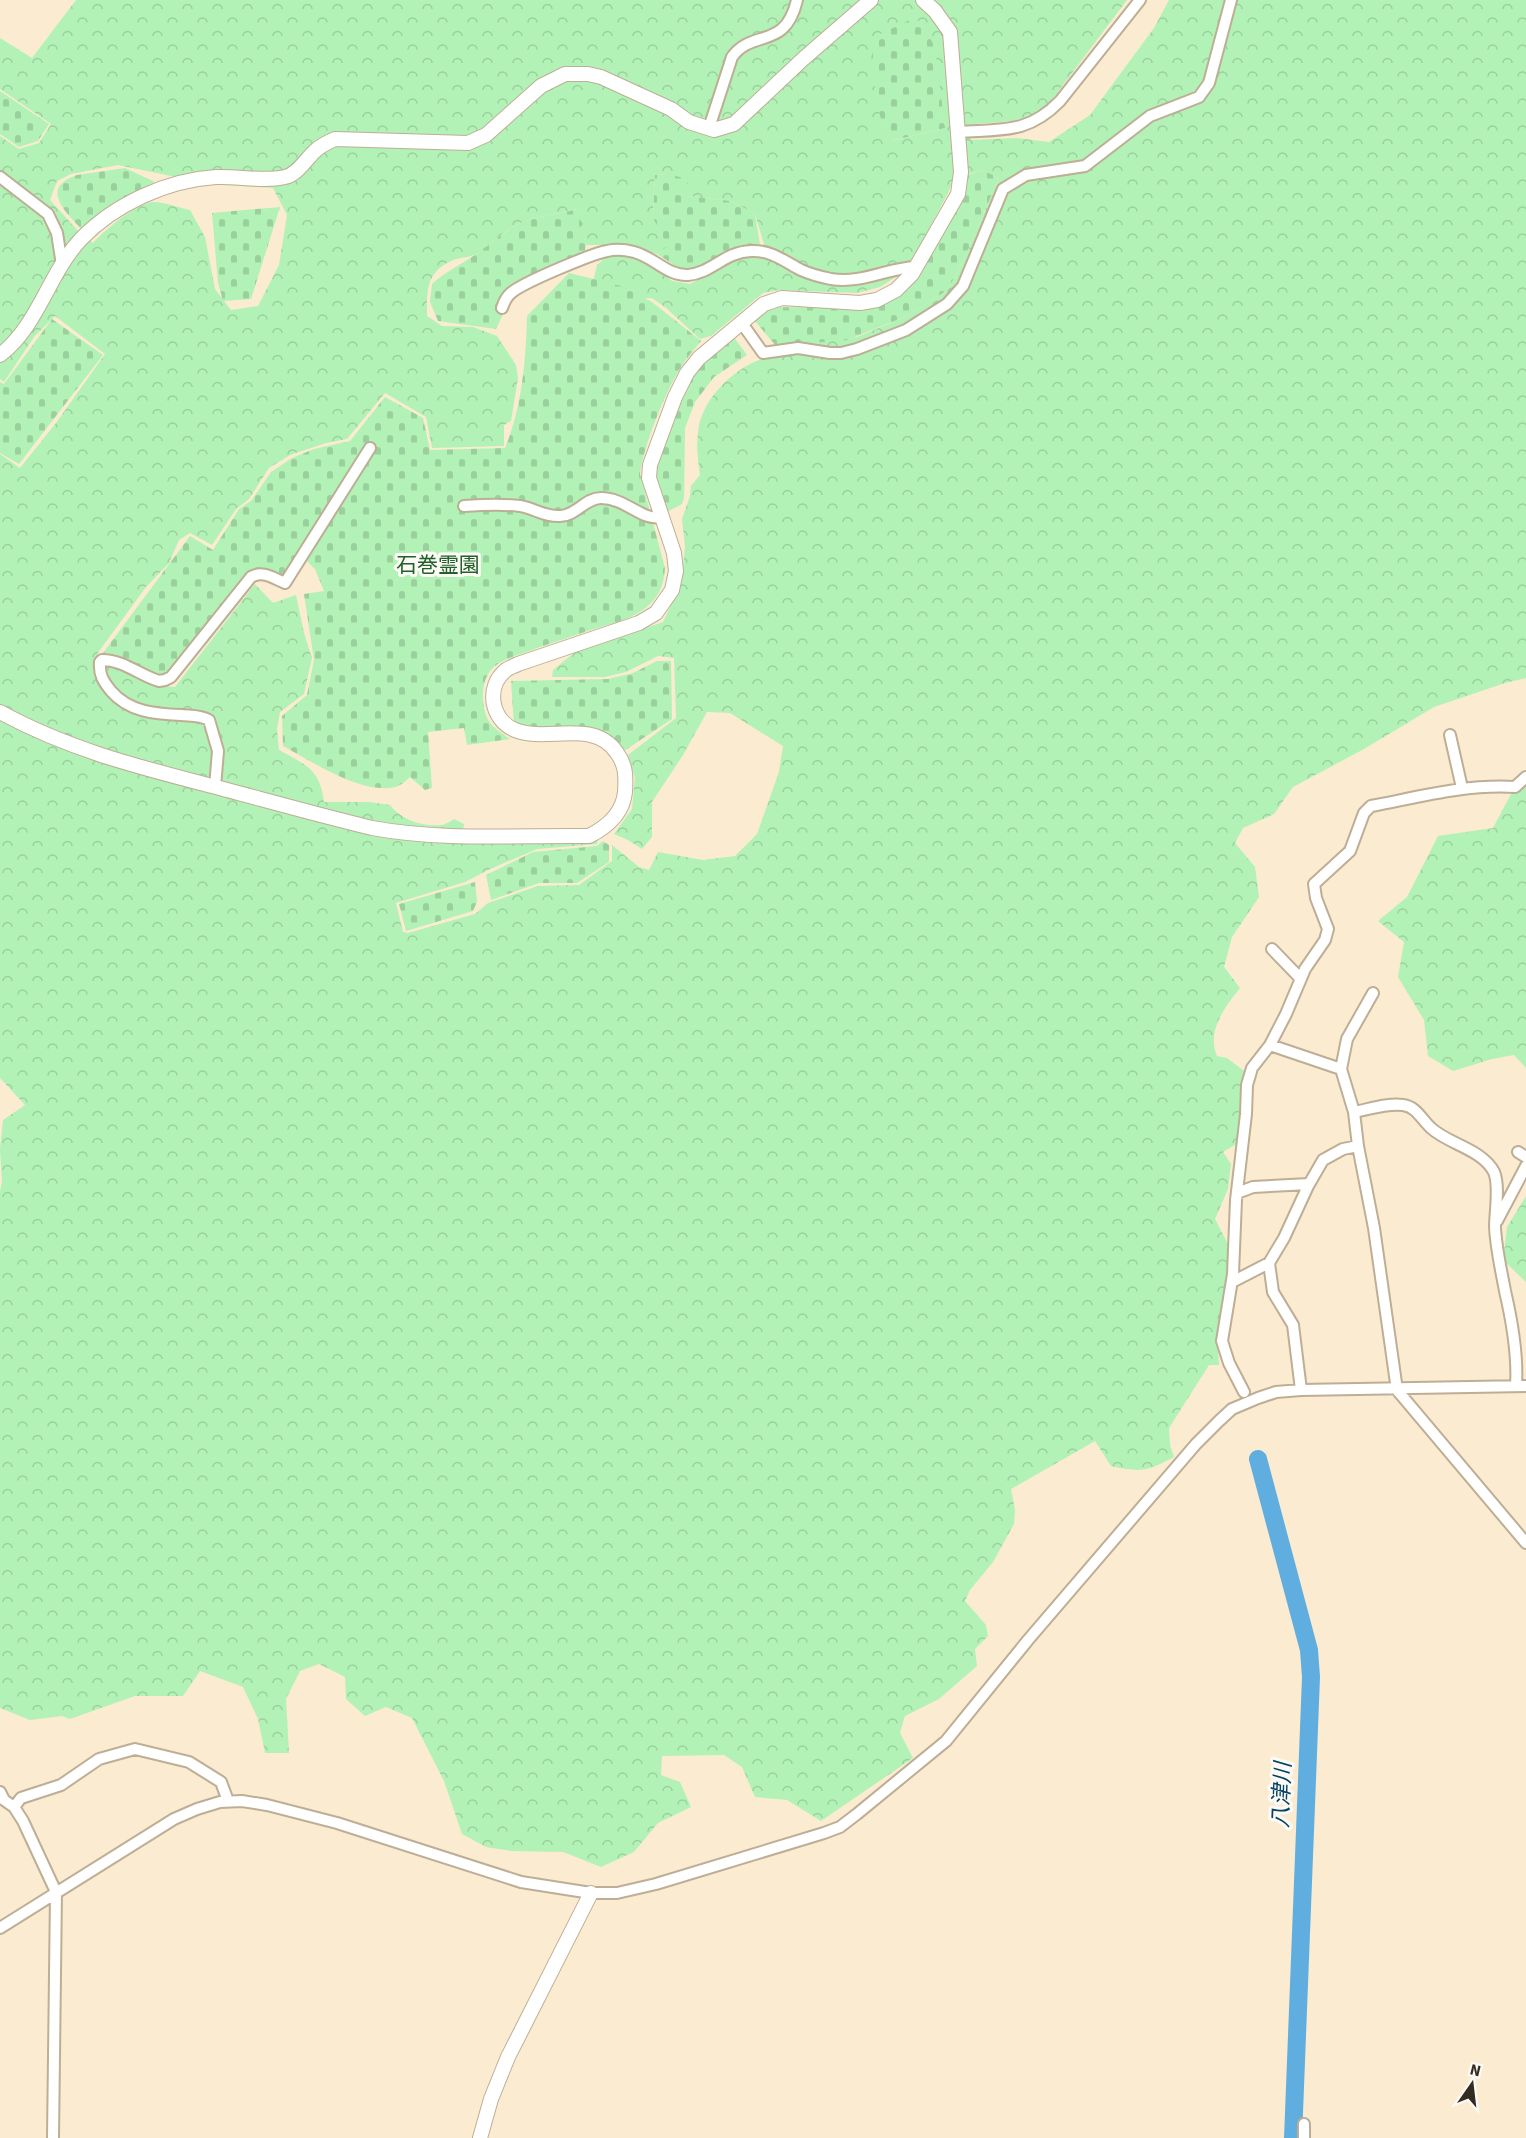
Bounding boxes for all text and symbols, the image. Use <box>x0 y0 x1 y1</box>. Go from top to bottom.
park label: 石巻霊園 <box>396 550 480 580</box>
water label: 八津川 <box>1265 1760 1299 1829</box>
north arrow <box>1442 2054 1502 2114</box>
text: N <box>1468 2058 1483 2082</box>

